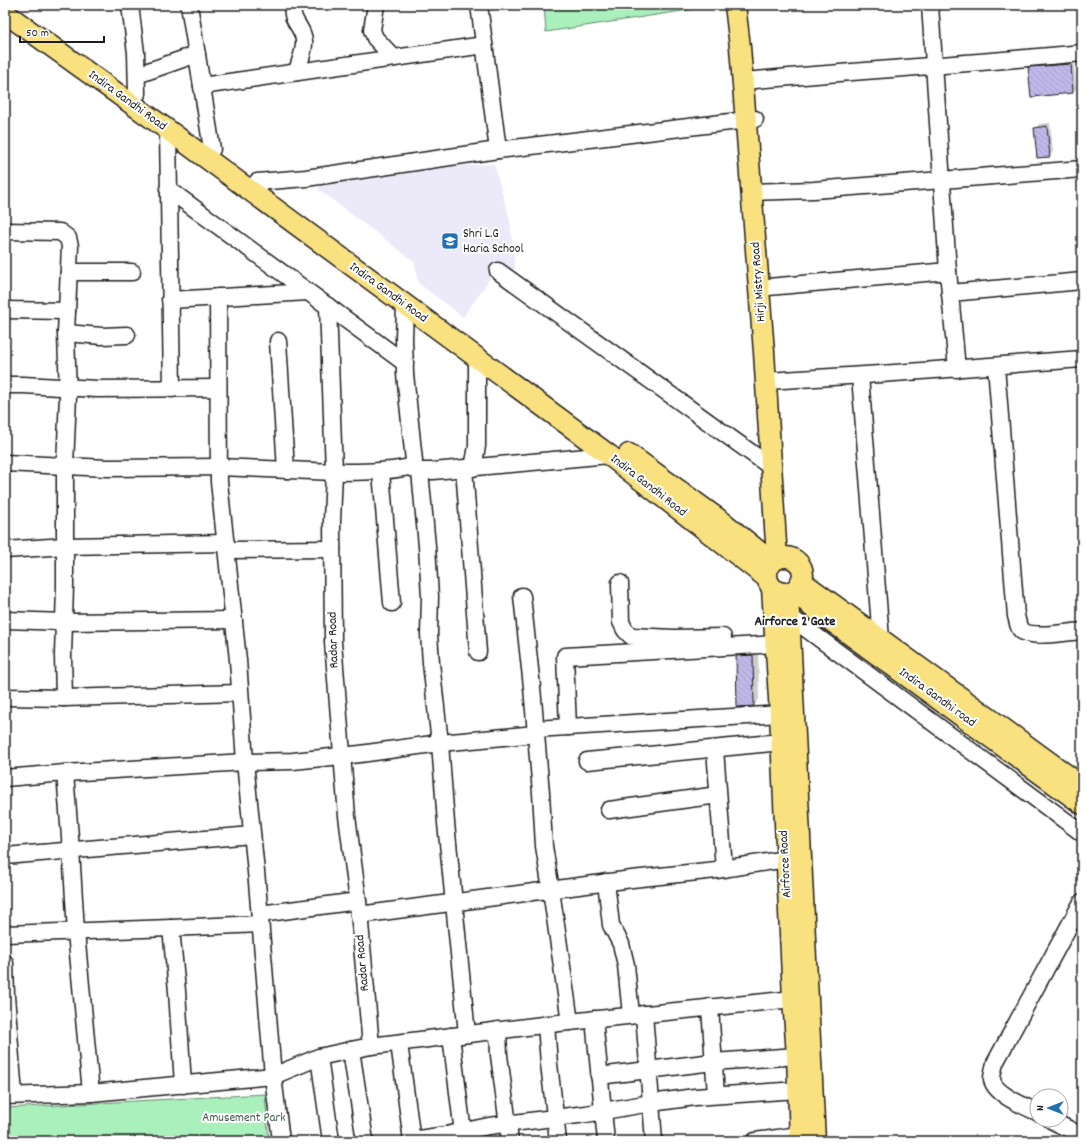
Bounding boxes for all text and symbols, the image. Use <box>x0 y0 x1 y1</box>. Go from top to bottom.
scale bar <box>20 18 104 44</box>
text: 50 m <box>26 25 49 42</box>
street label: Indira Gandhi Road <box>84 66 170 136</box>
place label: Shri L.G Haria School <box>463 225 524 259</box>
school or university icon: Shri L.G Haria School <box>440 231 460 251</box>
street label: Hirji Mistry Road <box>747 241 771 323</box>
street label: Indira Gandhi Road <box>345 258 431 328</box>
street label: Indira Gandhi Road <box>606 450 690 522</box>
street label: Radar Road <box>324 611 344 669</box>
district label: Airforce 2 Gate <box>754 612 836 632</box>
street label: Indira Gandhi road <box>894 663 980 733</box>
street label: Airforce Road <box>775 830 797 898</box>
street label: Radar Road <box>351 934 375 992</box>
north arrow <box>1029 1088 1069 1128</box>
text: N <box>1033 1105 1049 1111</box>
park label: Amusement Park <box>202 1109 286 1128</box>

